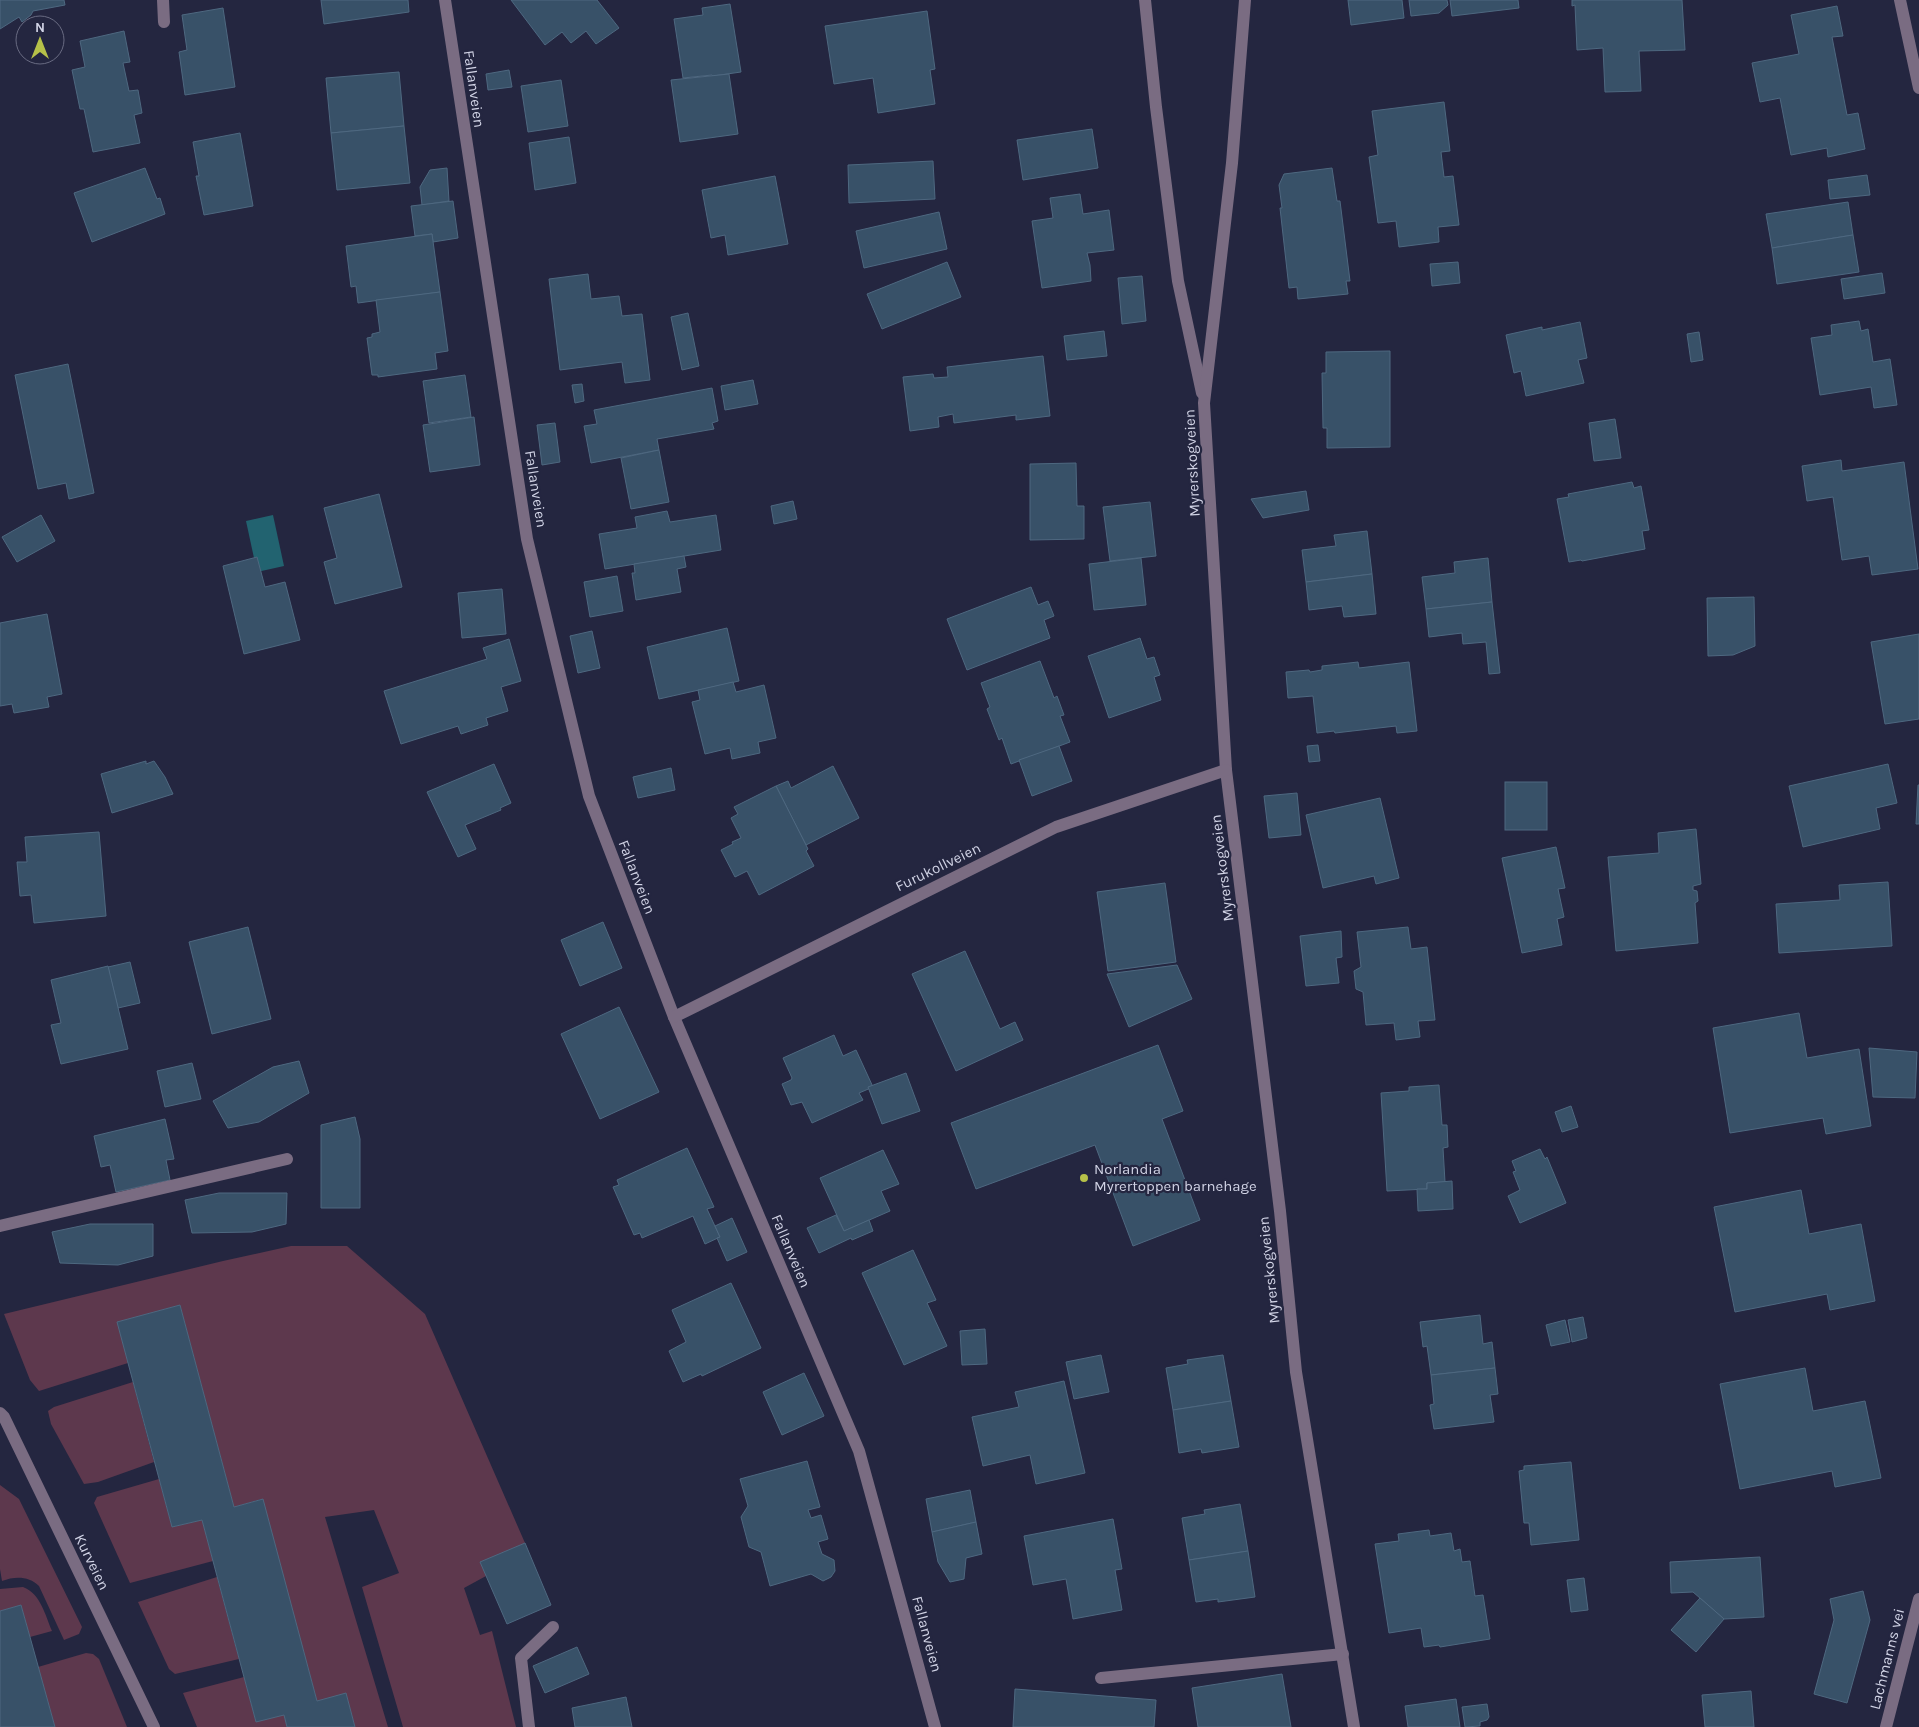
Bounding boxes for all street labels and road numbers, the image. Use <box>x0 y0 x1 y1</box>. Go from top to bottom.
street label: Fallanveien <box>460 49 488 129</box>
street label: Myrerskogveien <box>1180 409 1204 517</box>
street label: Fallanveien <box>521 449 551 529</box>
street label: Myrerskogveien <box>1207 813 1237 923</box>
street label: Fallanveien <box>615 837 659 917</box>
street label: Furukollveien <box>892 839 984 895</box>
street label: Fallanveien <box>767 1212 815 1290</box>
street label: Myrerskogveien <box>1254 1216 1284 1324</box>
street label: Kurveien <box>71 1531 113 1593</box>
street label: Fallanveien <box>908 1594 946 1674</box>
street label: Lachmanns vei <box>1866 1607 1908 1711</box>

